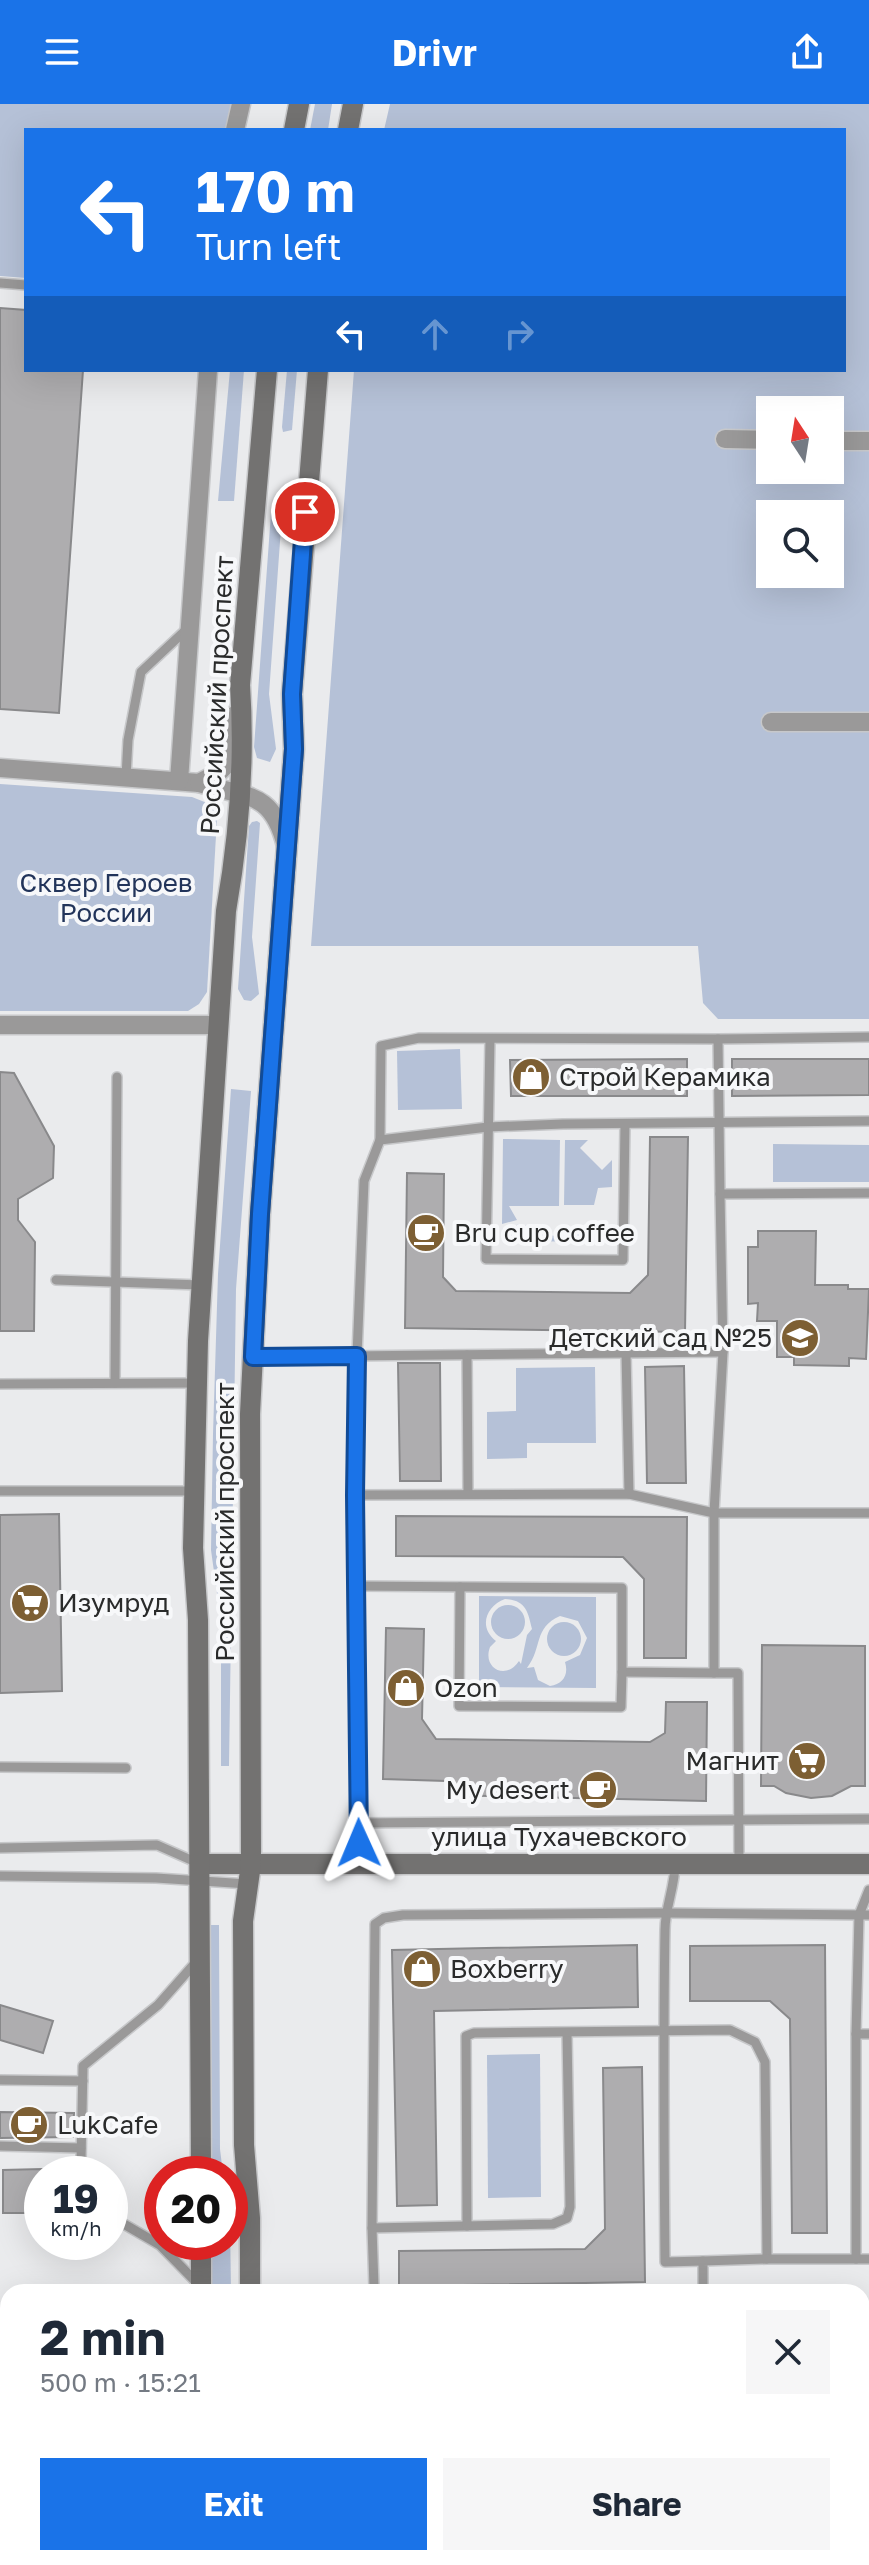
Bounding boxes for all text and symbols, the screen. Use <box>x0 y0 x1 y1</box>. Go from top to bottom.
icon: menu <box>40 30 84 74</box>
icon: share <box>785 30 829 74</box>
text: Drivr <box>392 31 477 74</box>
text: 170 m <box>196 157 355 224</box>
icon: left <box>64 160 168 264</box>
text: Turn left <box>196 225 342 268</box>
icon: left <box>329 312 373 356</box>
icon: ahead <box>413 312 457 356</box>
icon: right <box>497 312 541 356</box>
north arrow <box>756 396 844 484</box>
map controls <box>756 396 844 588</box>
pin <box>271 478 339 546</box>
icon: arrive <box>283 490 327 534</box>
button: search <box>756 500 844 588</box>
street label: Российский проспект <box>194 554 239 835</box>
park label: Сквер Героев России <box>19 867 193 928</box>
shop icon: Строй Керамика <box>510 1056 552 1098</box>
place label: Строй Керамика <box>559 1061 771 1092</box>
cafe icon: Bru cup coffee <box>405 1212 447 1254</box>
place label: Bru cup coffee <box>454 1217 635 1248</box>
school or university icon: Детский сад №25 <box>779 1317 821 1359</box>
place label: Детский сад №25 <box>549 1322 772 1353</box>
street label: Российский проспект <box>209 1382 240 1662</box>
supermarket icon: Изумруд <box>9 1582 51 1624</box>
place label: Изумруд <box>58 1587 169 1618</box>
shop icon: Ozon <box>385 1667 427 1709</box>
place label: Ozon <box>434 1672 498 1703</box>
supermarket icon: Магнит <box>786 1740 828 1782</box>
place label: Магнит <box>686 1745 779 1776</box>
cafe icon: My desert <box>577 1769 619 1811</box>
place label: My desert <box>446 1774 570 1805</box>
position arrow <box>317 1801 401 1885</box>
street label: улица Тухачевского <box>431 1821 687 1852</box>
shop icon: Boxberry <box>401 1948 443 1990</box>
place label: Boxberry <box>450 1953 564 1984</box>
cafe icon: LukCafe <box>8 2104 50 2146</box>
place label: LukCafe <box>57 2109 158 2140</box>
speed limit sign: 20 <box>144 2156 248 2260</box>
text: 19 <box>53 2174 99 2222</box>
text: km/h <box>51 2216 101 2240</box>
text: 2 min <box>40 2308 165 2366</box>
button: close <box>746 2310 830 2394</box>
text: 500 m · 15:21 <box>40 2367 201 2398</box>
button: Exit <box>40 2458 427 2550</box>
button: Share <box>443 2458 830 2550</box>

